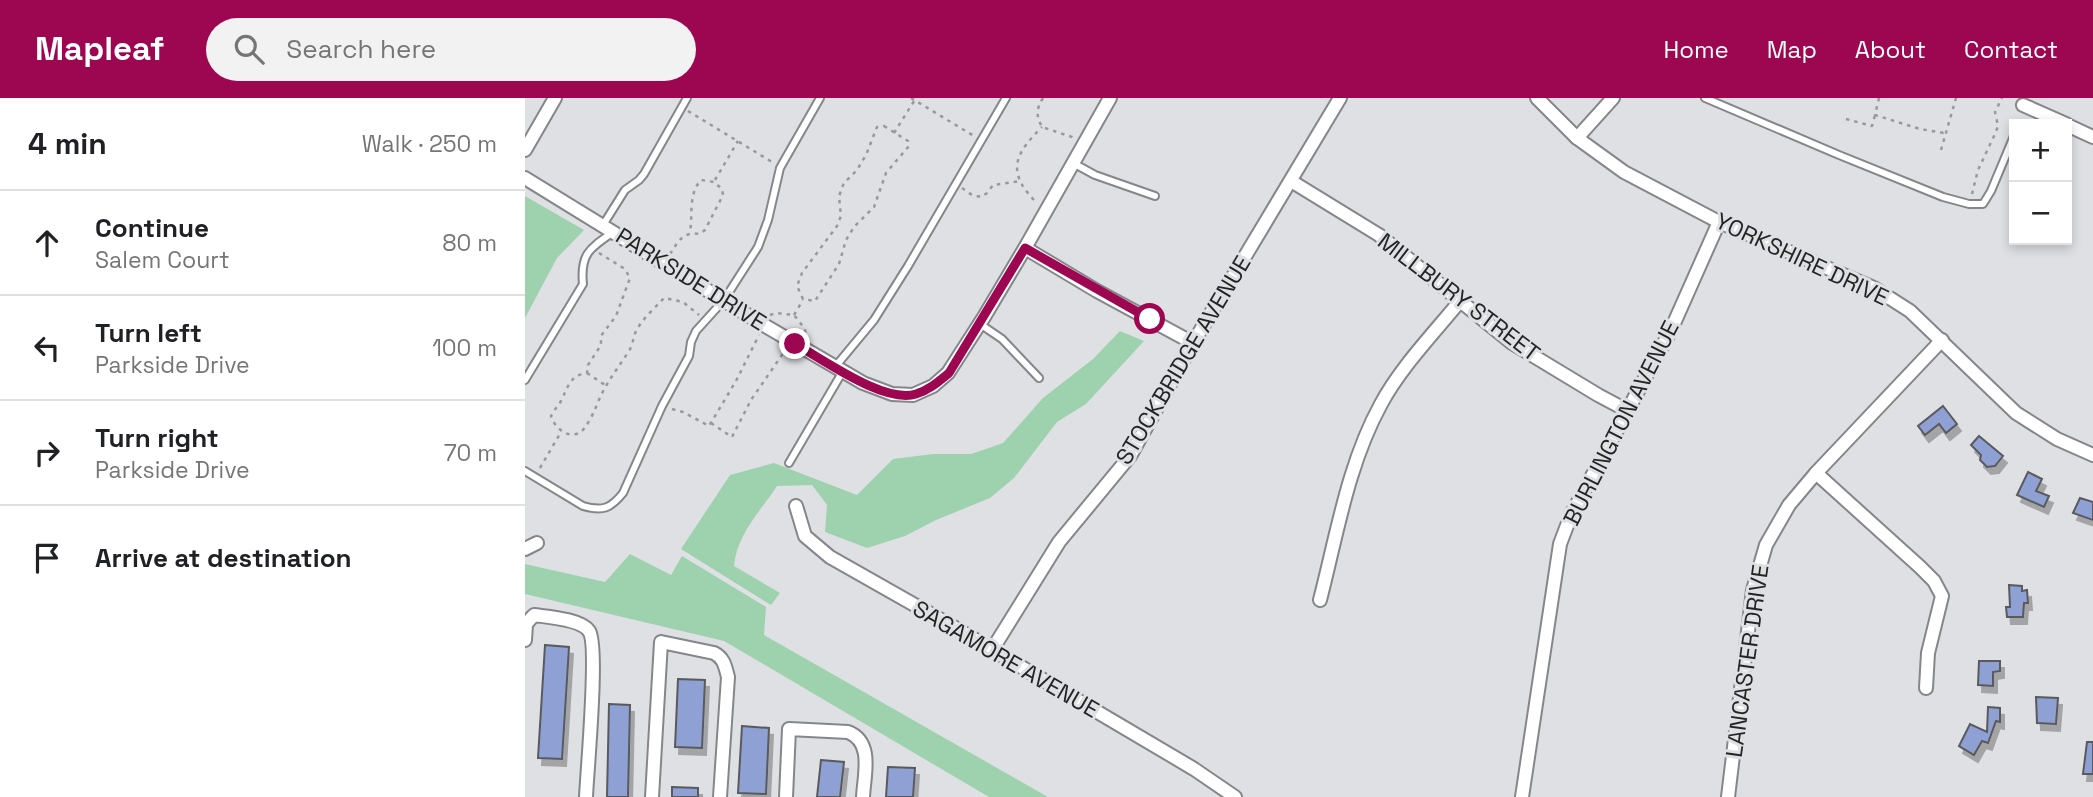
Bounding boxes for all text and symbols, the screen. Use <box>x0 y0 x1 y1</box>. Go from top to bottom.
search box <box>206 18 696 81</box>
text: Mapleaf <box>35 28 164 70</box>
icon: search <box>230 30 268 68</box>
text: Search here <box>286 32 436 66</box>
text: Home <box>1663 34 1729 65</box>
text: Map <box>1767 34 1817 65</box>
text: About <box>1855 34 1926 65</box>
text: Contact <box>1964 34 2058 65</box>
map controls <box>2009 119 2072 245</box>
button: + <box>2009 119 2072 182</box>
text: 4 min <box>28 124 107 163</box>
text: Walk · 250 m <box>362 129 497 159</box>
button: − <box>2009 182 2072 245</box>
street label: YORKSHIRE DRIVE <box>1710 206 1894 312</box>
text: Continue <box>95 211 209 245</box>
street label: PARKSIDE DRIVE <box>610 221 772 337</box>
icon: ahead <box>28 224 66 262</box>
street label: MILLBURY STREET <box>1372 226 1546 368</box>
text: 80 m <box>442 228 497 258</box>
text: Salem Court <box>95 245 230 275</box>
street label: STOCKBRIDGE AVENUE <box>1109 250 1257 470</box>
route start <box>1134 303 1165 334</box>
street label: BURLINGTON AVENUE <box>1556 315 1686 531</box>
text: Turn left <box>95 316 202 350</box>
route end <box>779 328 810 359</box>
icon: left <box>28 329 66 367</box>
text: 100 m <box>432 333 497 363</box>
text: Parkside Drive <box>95 350 250 380</box>
text: Turn right <box>95 421 219 455</box>
icon: right <box>28 434 66 472</box>
text: 70 m <box>444 438 497 468</box>
text: Parkside Drive <box>95 455 250 485</box>
icon: arrive <box>28 539 66 577</box>
text: Arrive at destination <box>95 541 352 575</box>
street label: LANCASTER DRIVE <box>1719 563 1775 759</box>
street label: SAGAMORE AVENUE <box>907 593 1105 725</box>

